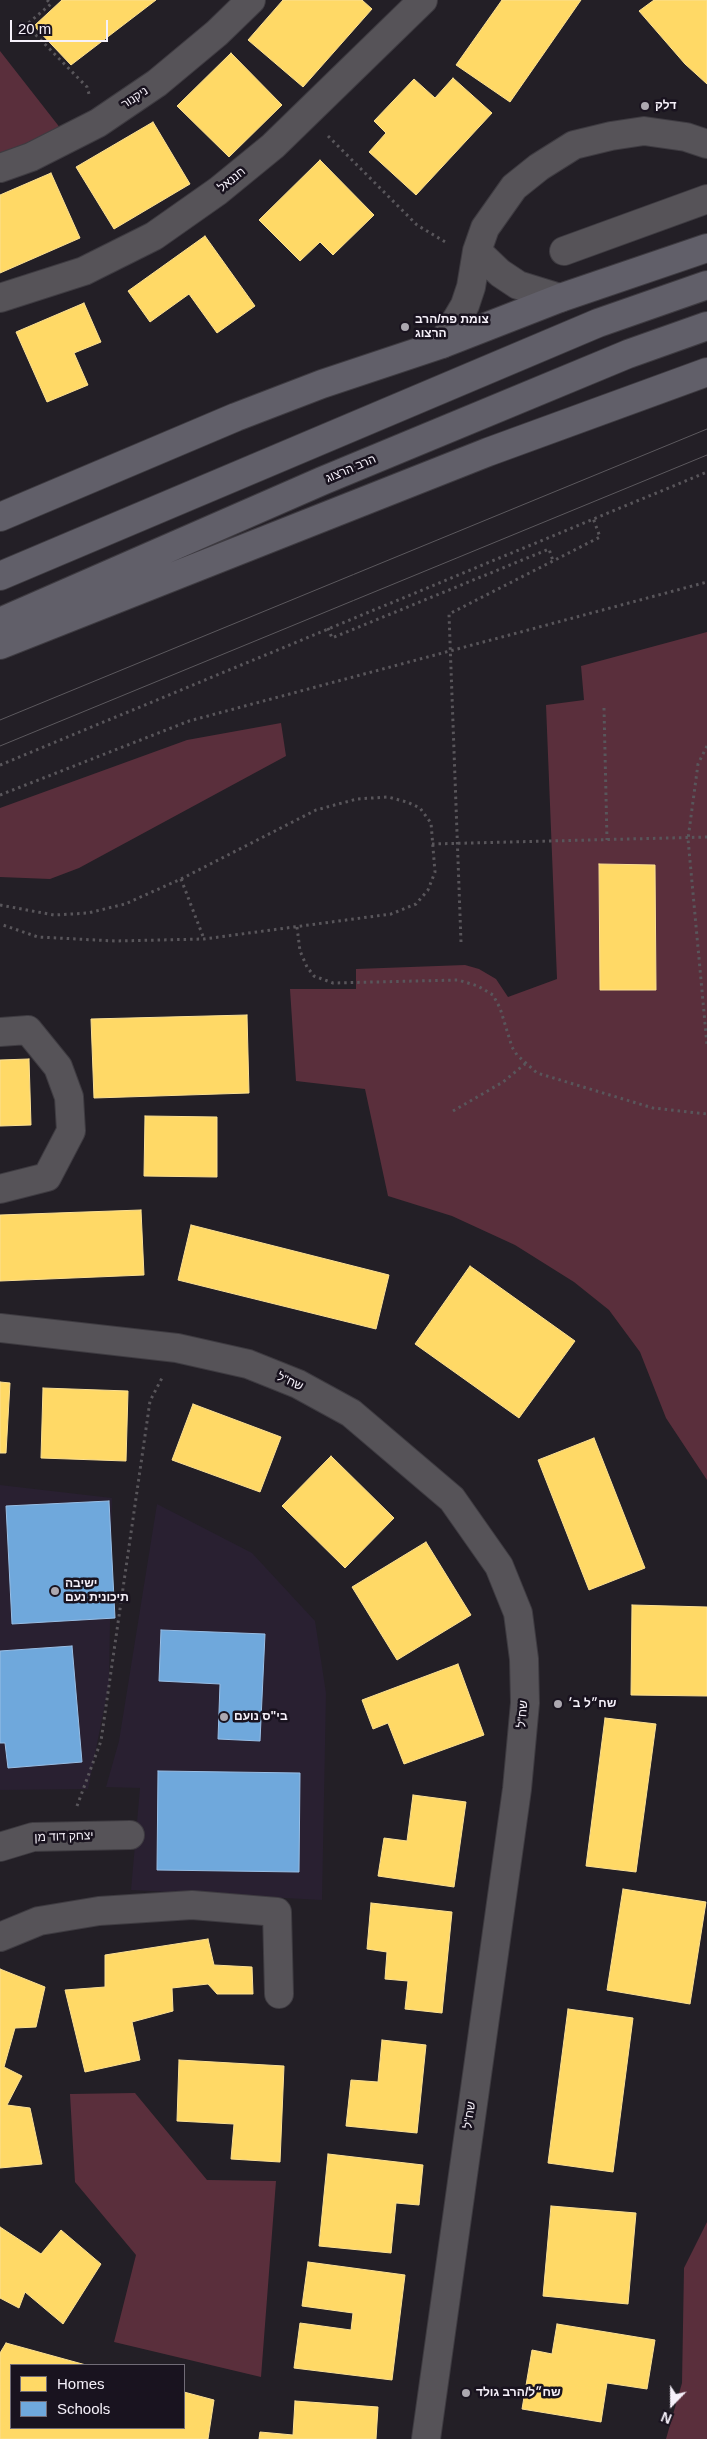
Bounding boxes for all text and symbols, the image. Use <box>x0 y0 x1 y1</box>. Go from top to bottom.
scale bar <box>12 10 110 42</box>
text: 20 m <box>18 20 51 37</box>
street label: ניקנור <box>119 84 151 112</box>
place label: דלק <box>655 99 677 113</box>
marker: דלק <box>639 100 651 112</box>
street label: חננאל <box>215 165 249 195</box>
place label: צומת פת/הרב הרצוג <box>415 313 489 341</box>
marker: צומת פת/הרב הרצוג <box>399 321 411 333</box>
street label: הרב הרצוג <box>324 452 378 486</box>
street label: שח"ל <box>275 1370 305 1394</box>
place label: ישיבה תיכונית נעם <box>65 1577 129 1605</box>
marker: ישיבה תיכונית נעם <box>49 1585 61 1597</box>
place label: שח״ל ב׳ <box>568 1697 616 1711</box>
marker: שח״ל ב׳ <box>552 1698 564 1710</box>
street label: שח"ל <box>515 1700 531 1728</box>
place label: בי"ס נועם <box>234 1710 288 1724</box>
marker: בי"ס נועם <box>218 1711 230 1723</box>
street label: יצחק דוד מן <box>34 1829 94 1845</box>
street label: שח"ל <box>461 2100 479 2130</box>
legend <box>10 2364 185 2429</box>
text: Homes <box>57 2375 105 2392</box>
north arrow <box>647 2379 697 2429</box>
place label: שח״ל/הרב גולד <box>476 2386 561 2400</box>
marker: שח״ל/הרב גולד <box>460 2387 472 2399</box>
text: Schools <box>57 2400 110 2417</box>
text: N <box>659 2409 674 2427</box>

